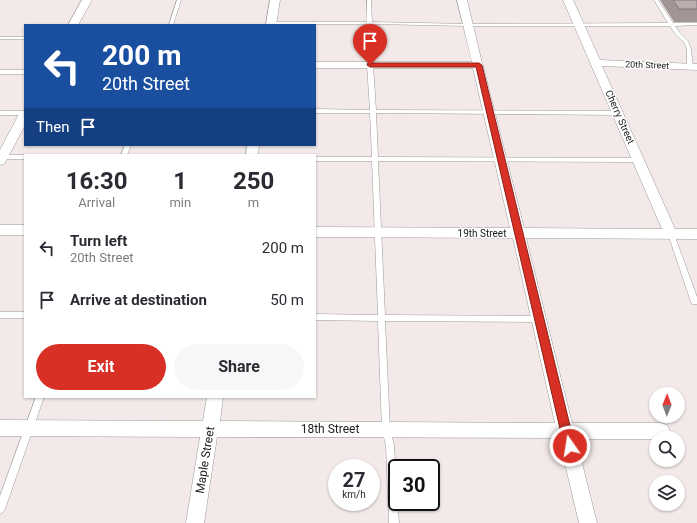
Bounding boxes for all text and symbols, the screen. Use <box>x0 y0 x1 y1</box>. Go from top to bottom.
pin <box>353 24 387 65</box>
icon: arrive <box>359 30 381 52</box>
text: 200 m <box>102 39 181 72</box>
icon: left <box>36 40 88 92</box>
street label: 20th Street <box>625 59 669 71</box>
text: 20th Street <box>102 73 190 94</box>
street label: Cherry Street <box>603 88 637 146</box>
icon: arrive <box>77 116 99 138</box>
text: Then <box>36 118 69 136</box>
text: 16:30 <box>66 167 128 195</box>
text: 1 <box>173 167 187 195</box>
text: 250 <box>233 167 274 195</box>
text: Arrival <box>78 195 115 210</box>
text: min <box>169 195 191 210</box>
text: m <box>248 195 259 210</box>
street label: 19th Street <box>458 228 506 239</box>
text: Turn left <box>70 232 127 250</box>
icon: left <box>36 237 58 259</box>
text: 200 m <box>262 239 304 257</box>
text: 20th Street <box>70 250 134 265</box>
icon: arrive <box>36 289 58 311</box>
text: Arrive at destination <box>70 291 207 309</box>
text: 50 m <box>270 291 304 309</box>
button: Exit <box>36 344 166 390</box>
button: Share <box>174 344 304 390</box>
north arrow <box>649 387 685 423</box>
map controls <box>649 387 685 511</box>
street label: 18th Street <box>301 422 359 436</box>
street label: Maple Street <box>193 425 217 495</box>
position arrow <box>549 425 591 467</box>
button: search <box>649 431 685 467</box>
speed limit sign: 30 <box>388 459 440 511</box>
text: 27 <box>343 468 365 492</box>
button: layers <box>649 475 685 511</box>
text: km/h <box>342 489 366 500</box>

